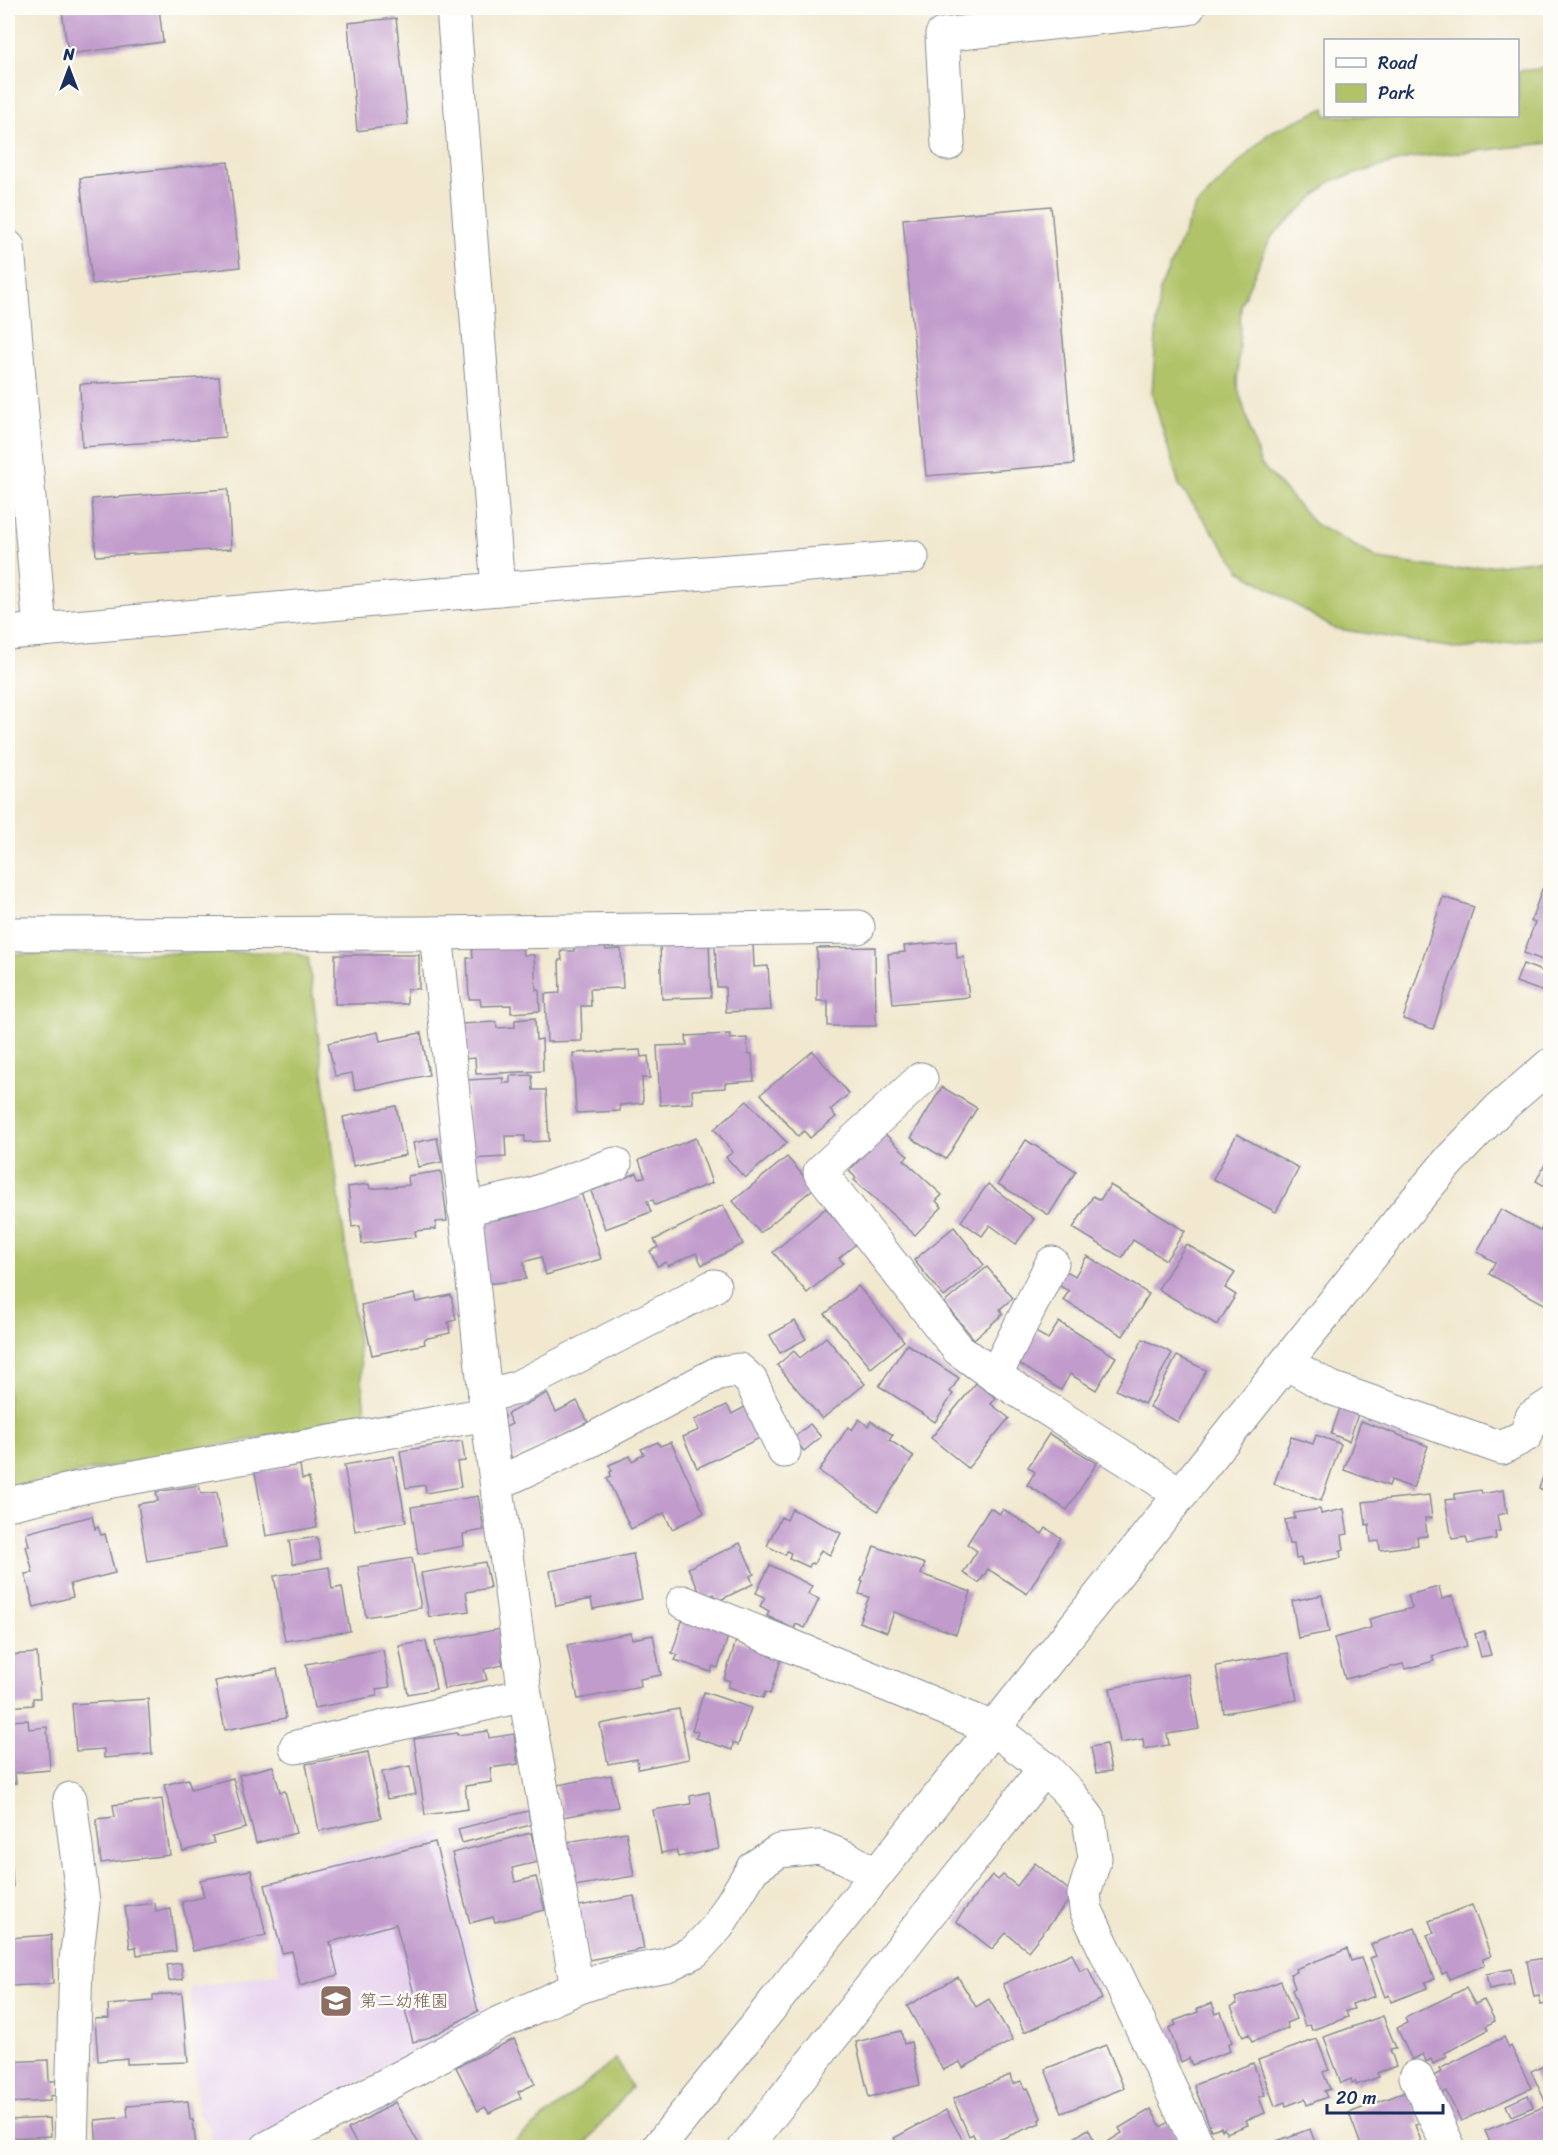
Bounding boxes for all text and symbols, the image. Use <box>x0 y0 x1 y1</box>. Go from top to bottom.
north arrow <box>39 39 99 99</box>
legend <box>1324 39 1519 117</box>
text: N <box>62 40 75 69</box>
text: Road <box>1378 47 1418 79</box>
text: Park <box>1378 77 1415 109</box>
school or university icon: 第二幼稚園 <box>318 1983 354 2019</box>
place label: 第二幼稚園 <box>359 1985 449 2017</box>
scale bar <box>1327 2077 1442 2115</box>
text: 20 m <box>1336 2082 1376 2114</box>

